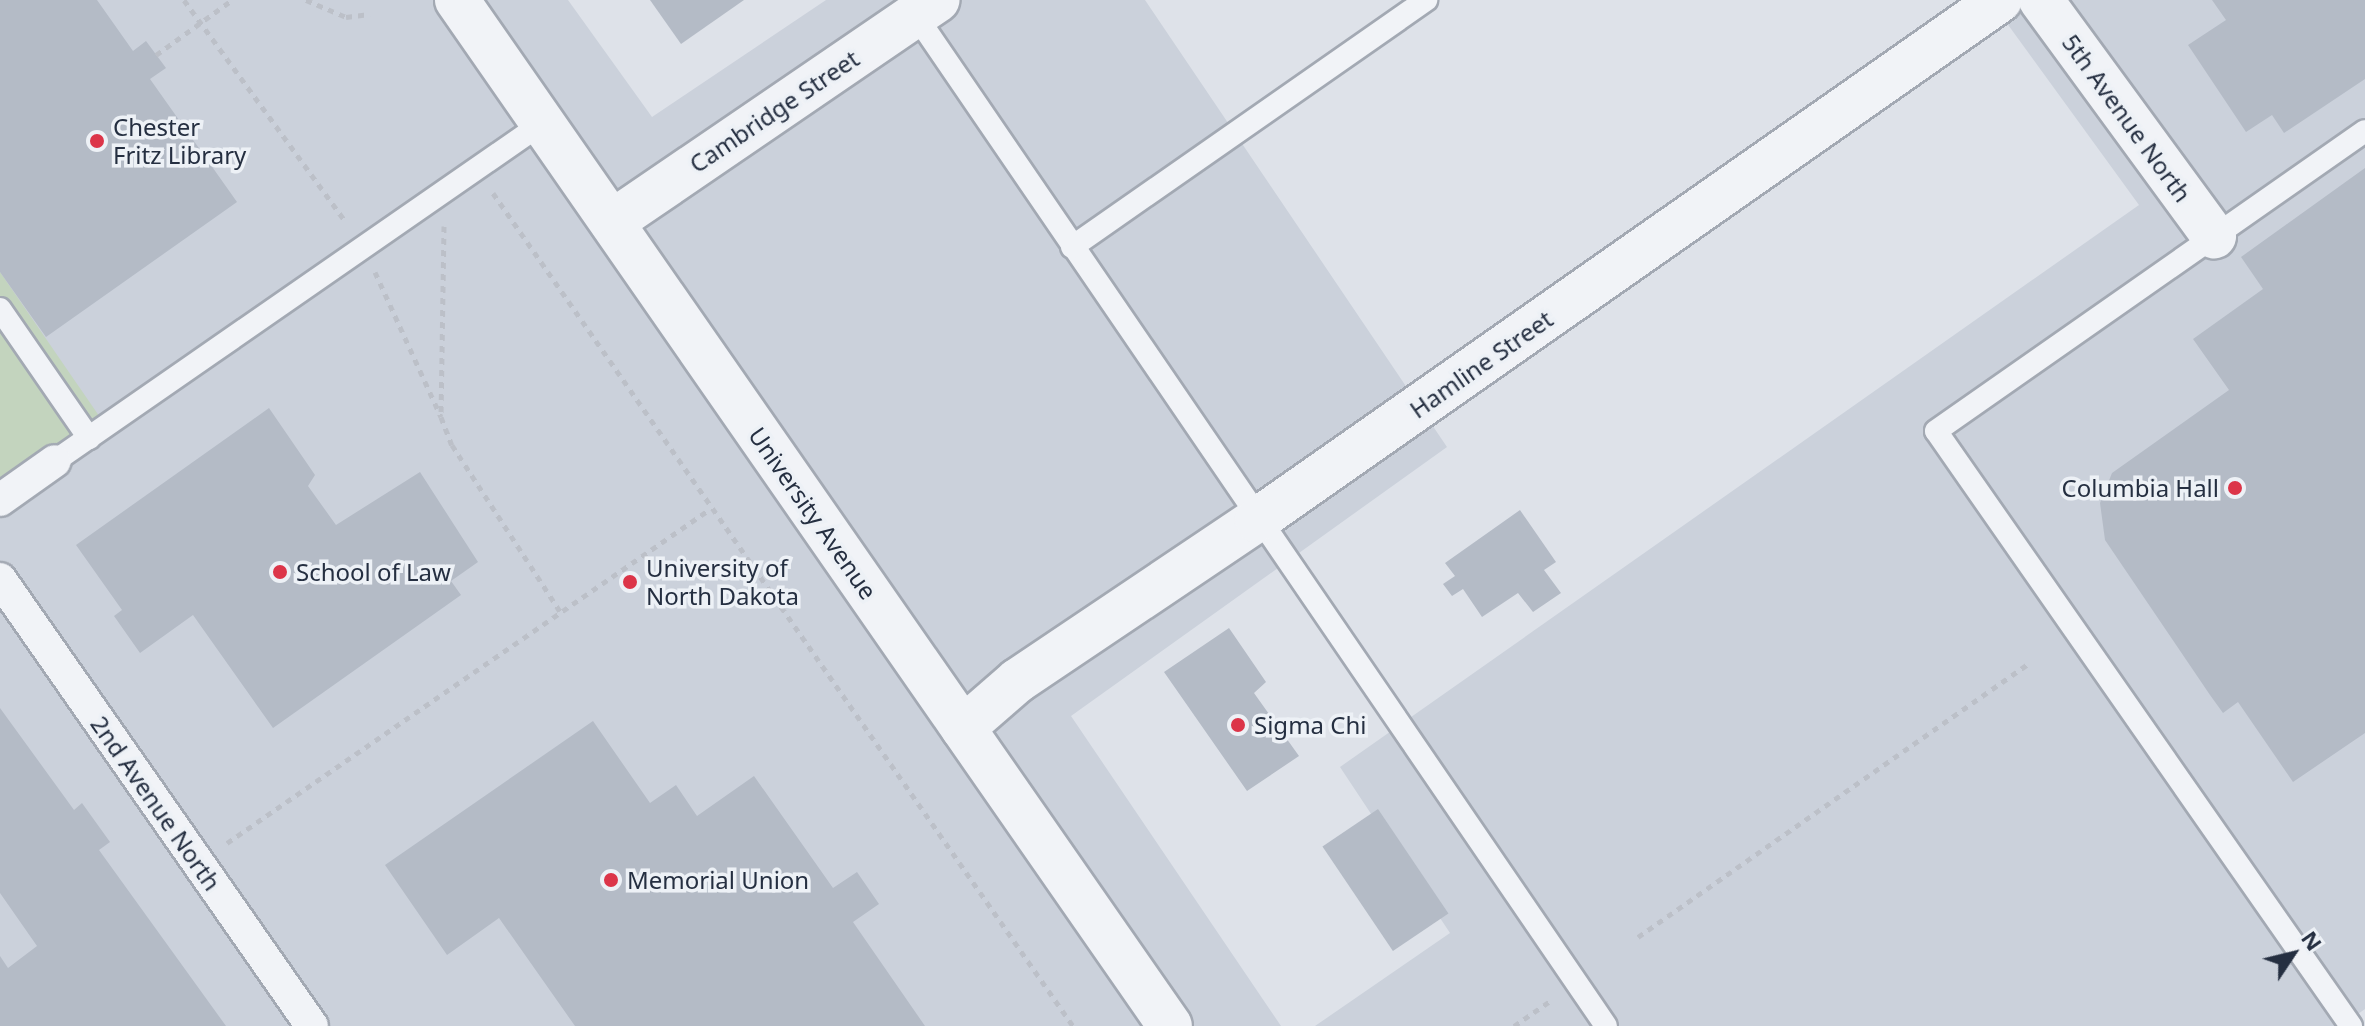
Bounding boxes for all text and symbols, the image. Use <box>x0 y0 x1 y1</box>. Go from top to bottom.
street label: 5th Avenue North <box>2057 29 2197 207</box>
street label: Cambridge Street <box>684 44 864 178</box>
place label: Chester Fritz Library <box>113 113 246 169</box>
marker: Chester Fritz Library <box>88 132 106 150</box>
street label: Hamline Street <box>1404 304 1558 424</box>
street label: University Avenue <box>743 421 883 605</box>
place label: Columbia Hall <box>2062 474 2219 502</box>
marker: Columbia Hall <box>2226 479 2244 497</box>
place label: University of North Dakota <box>646 554 799 610</box>
place label: School of Law <box>296 558 451 586</box>
marker: School of Law <box>271 563 289 581</box>
marker: University of North Dakota <box>621 573 639 591</box>
street label: 2nd Avenue North <box>85 710 227 896</box>
place label: Sigma Chi <box>1254 711 1366 739</box>
marker: Sigma Chi <box>1229 716 1247 734</box>
place label: Memorial Union <box>627 866 809 894</box>
marker: Memorial Union <box>602 871 620 889</box>
north arrow <box>2253 914 2333 994</box>
text: N <box>2295 924 2330 956</box>

